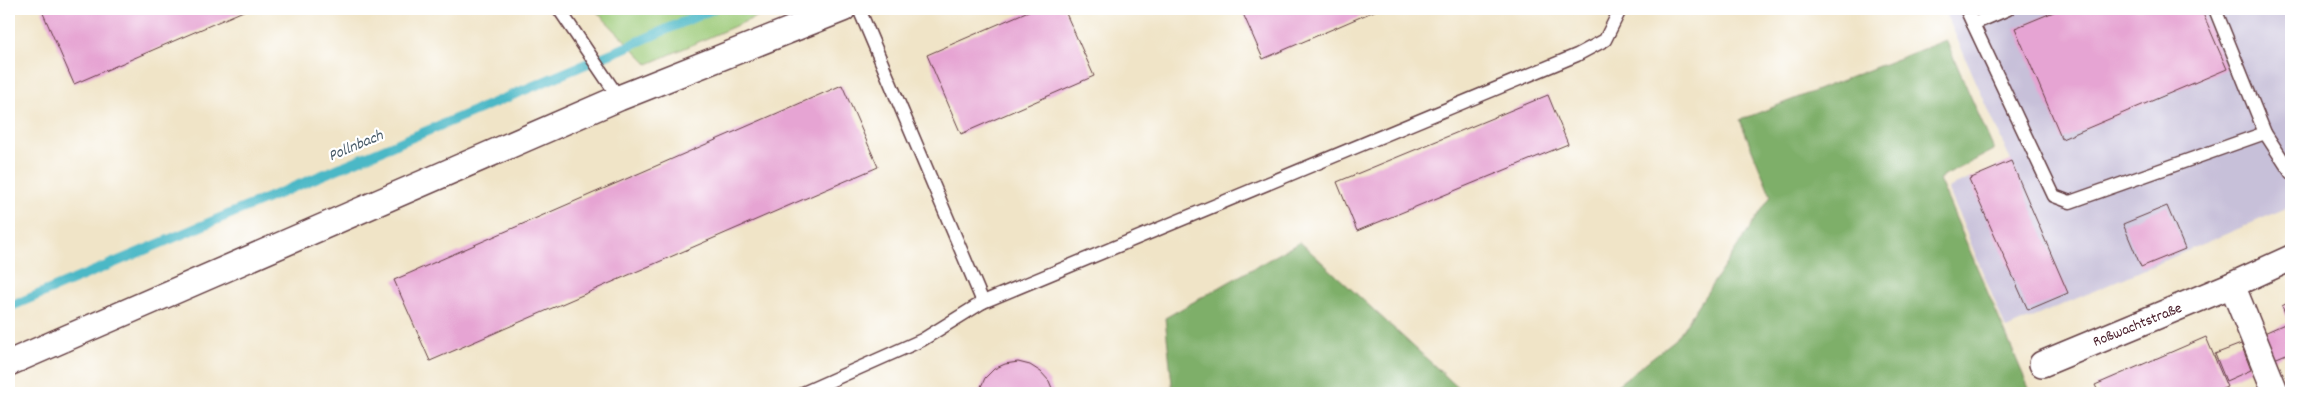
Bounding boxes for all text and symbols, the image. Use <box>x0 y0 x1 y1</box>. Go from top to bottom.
water label: Pollnbach <box>325 124 388 168</box>
street label: Roßwachtstraße <box>2090 298 2186 354</box>

